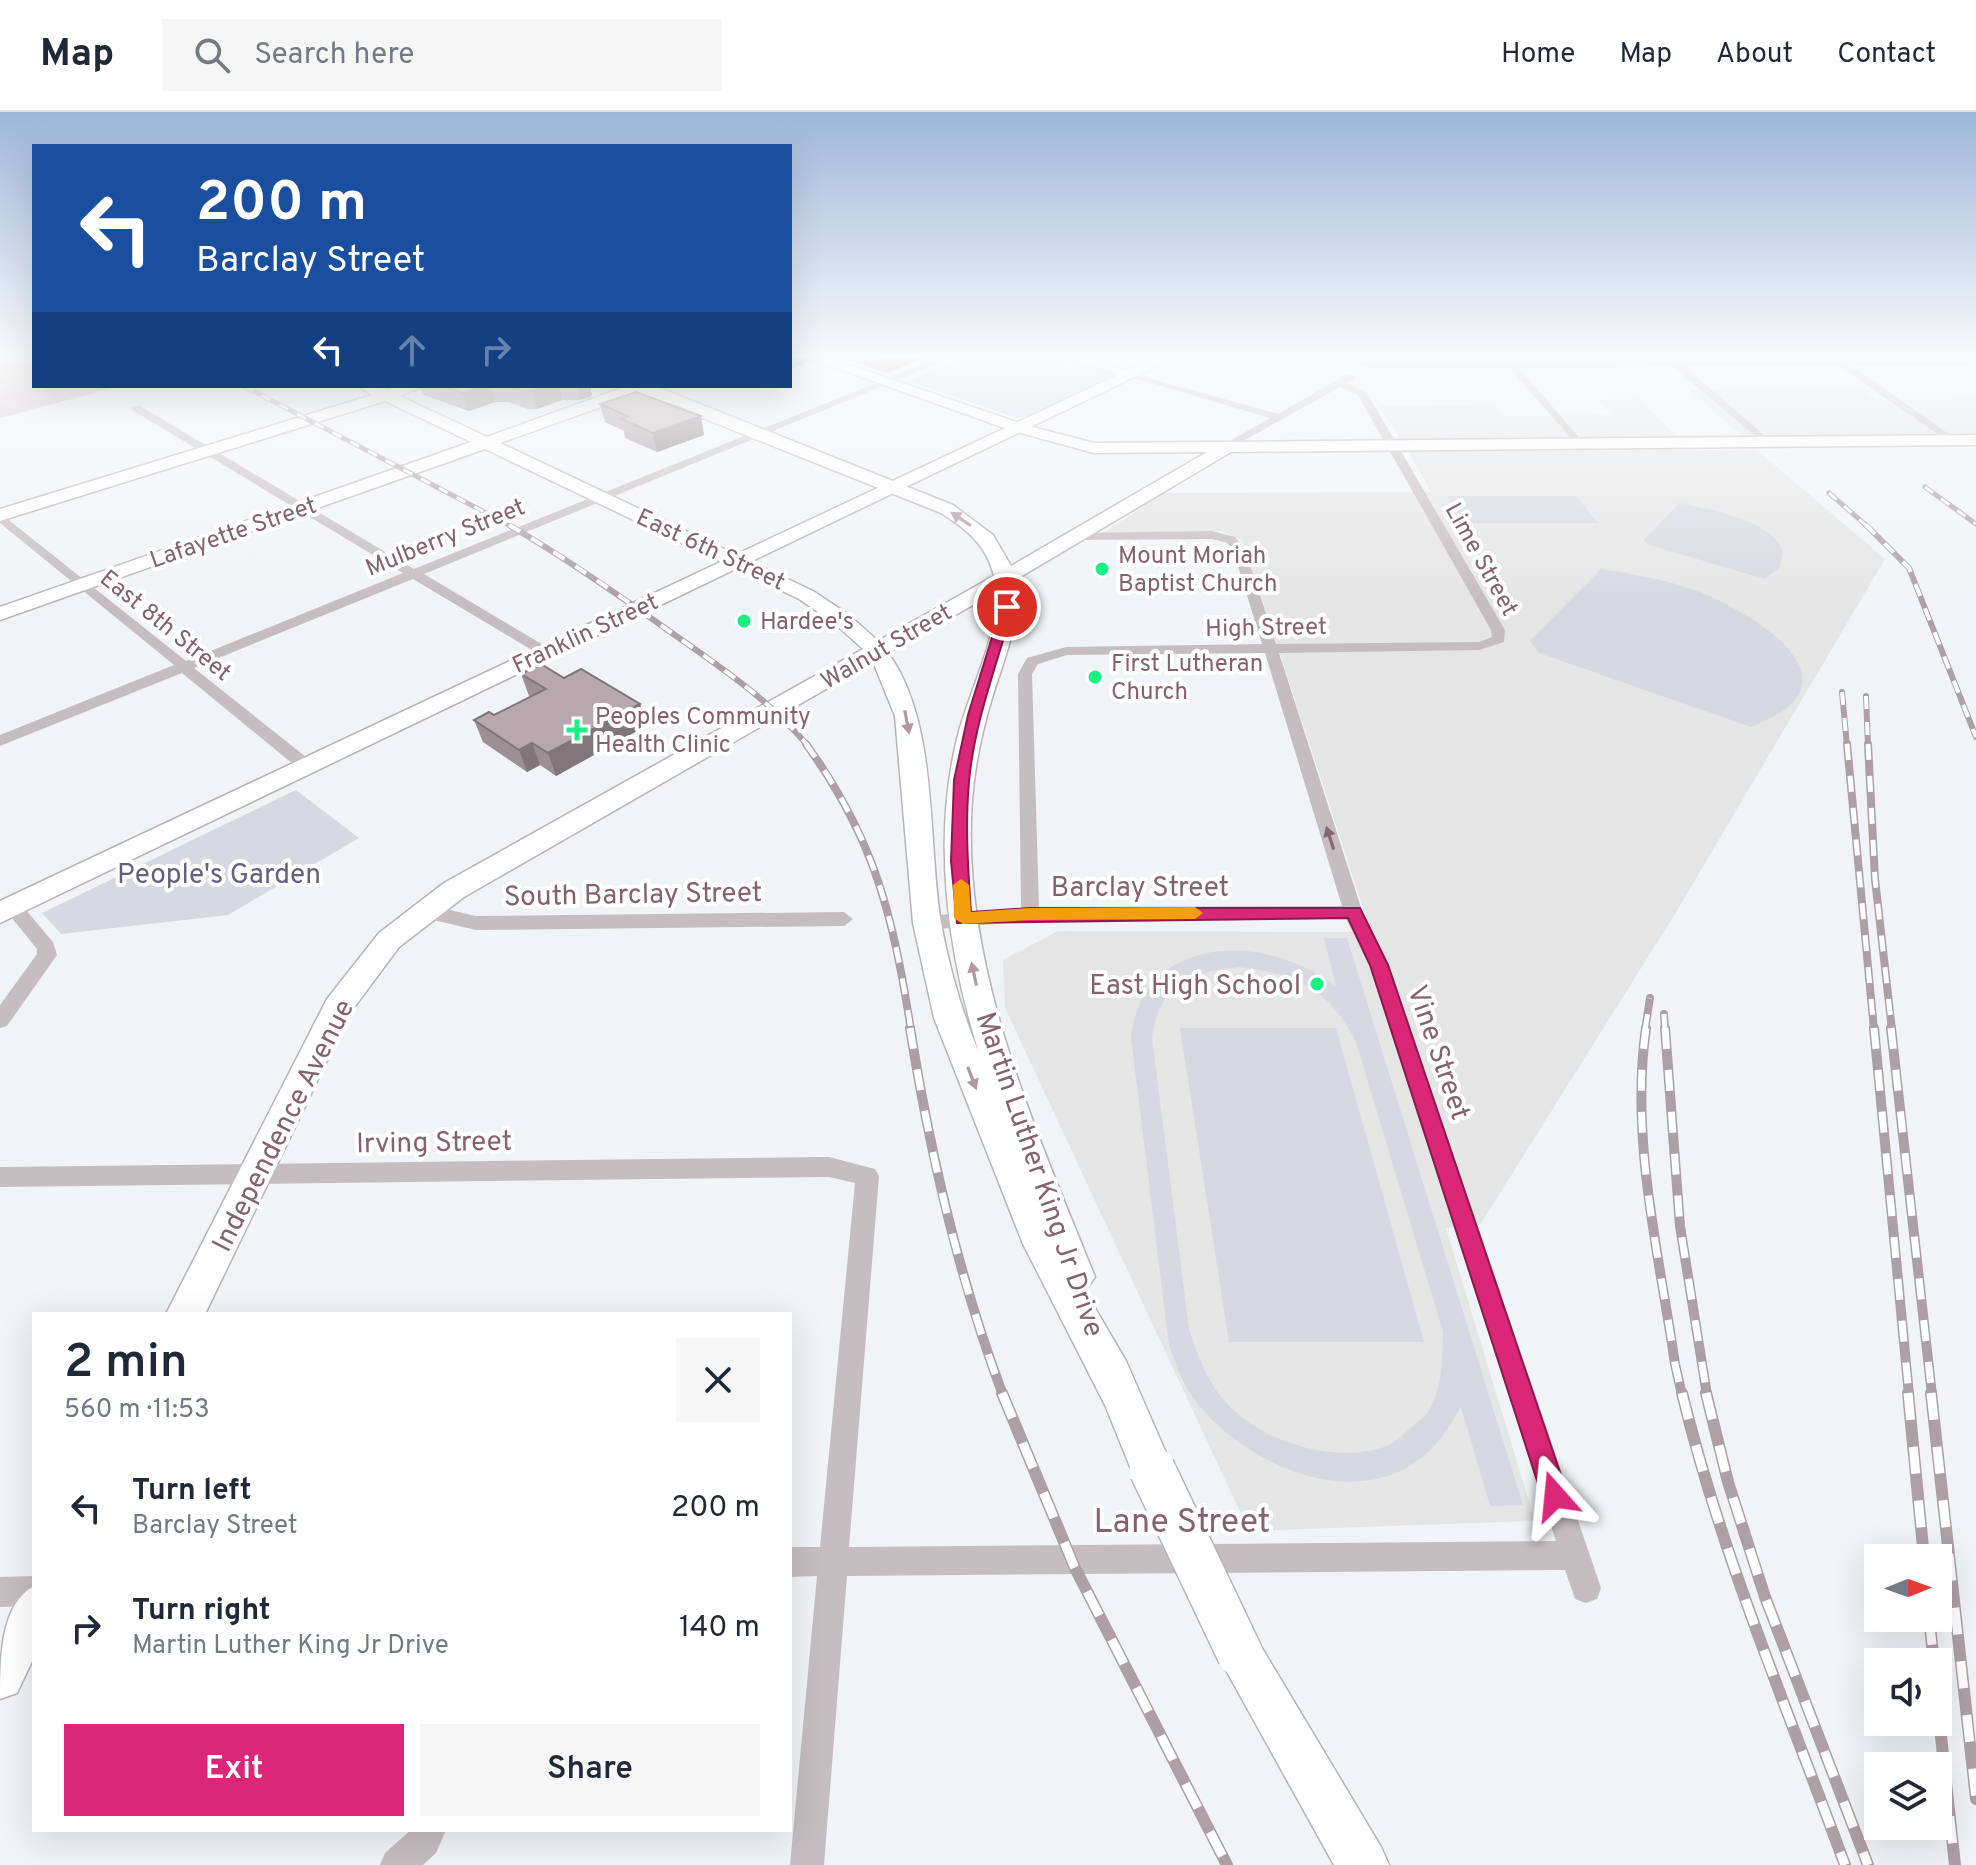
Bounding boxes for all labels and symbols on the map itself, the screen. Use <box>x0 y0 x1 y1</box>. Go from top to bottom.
street label: Lafayette Street <box>147 491 321 576</box>
street label: Mulberry Street <box>362 493 530 584</box>
street label: Lime Street <box>1437 498 1524 622</box>
street label: East 6th Street <box>631 503 789 598</box>
one-way arrow <box>950 512 972 527</box>
place label: Mount Moriah Baptist Church <box>1118 542 1278 600</box>
marker: Mount Moriah Baptist Church <box>1093 560 1111 578</box>
street label: East 8th Street <box>93 564 237 689</box>
pin <box>973 573 1041 641</box>
street label: Franklin Street <box>508 588 663 682</box>
street label: Walnut Street <box>816 598 958 697</box>
place label: Hardee's <box>760 608 854 638</box>
marker: Hardee's <box>735 612 753 630</box>
street label: High Street <box>1205 613 1327 645</box>
place label: First Lutheran Church <box>1111 650 1263 708</box>
marker: First Lutheran Church <box>1086 668 1104 686</box>
place label: Peoples Community Health Clinic <box>595 703 811 761</box>
one-way arrow <box>901 709 914 734</box>
marker: Peoples Community Health Clinic <box>566 719 588 741</box>
one-way arrow <box>1323 826 1336 850</box>
park label: People's Garden <box>117 858 321 894</box>
street label: Barclay Street <box>1051 871 1229 907</box>
street label: South Barclay Street <box>504 876 763 916</box>
one-way arrow <box>967 961 980 986</box>
place label: East High School <box>1089 969 1301 1005</box>
marker: East High School <box>1308 975 1326 993</box>
street label: Vine Street <box>1397 981 1477 1125</box>
street label: Independence Avenue <box>205 994 364 1259</box>
street label: Martin Luther King Jr Drive <box>966 1008 1111 1342</box>
one-way arrow <box>965 1066 978 1090</box>
street label: Irving Street <box>356 1125 512 1163</box>
position arrow <box>1513 1454 1597 1538</box>
street label: Lane Street <box>1094 1502 1270 1545</box>
north arrow <box>1864 1544 1952 1632</box>

